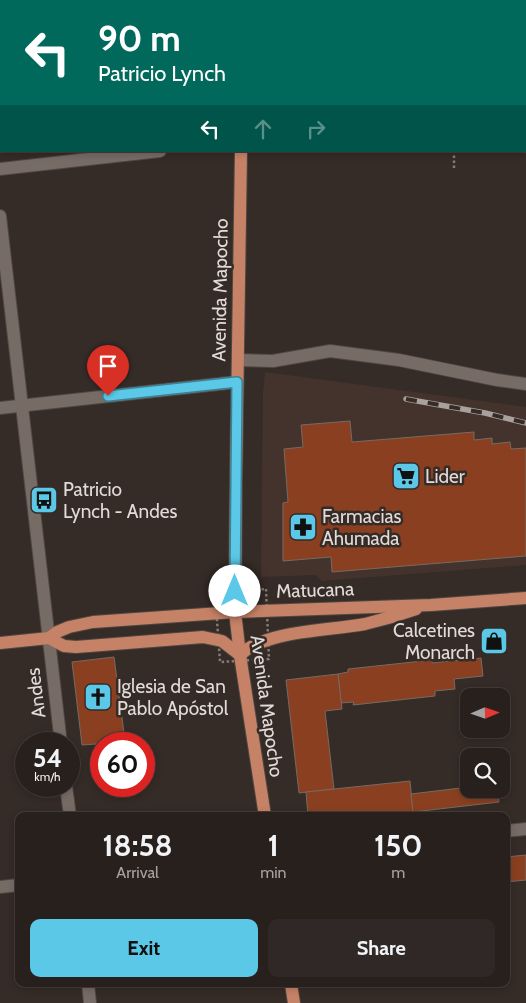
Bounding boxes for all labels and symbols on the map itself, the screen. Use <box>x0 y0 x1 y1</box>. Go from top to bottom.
street label: Avenida Mapocho <box>207 218 233 362</box>
pin <box>87 345 129 396</box>
supermarket icon: Lider <box>391 461 421 491</box>
place label: Lider <box>425 465 465 488</box>
place label: Patricio Lynch - Andes <box>63 478 177 523</box>
bus stop icon: Patricio Lynch - Andes <box>29 485 59 515</box>
place label: Farmacias Ahumada <box>322 505 402 550</box>
pharmacy icon: Farmacias Ahumada <box>288 512 318 542</box>
position arrow <box>208 564 260 616</box>
street label: Matucana <box>276 577 354 603</box>
place label: Calcetines Monarch <box>393 619 475 664</box>
shop icon: Calcetines Monarch <box>479 626 509 656</box>
street label: Avenida Mapocho <box>246 633 288 779</box>
street label: Andes <box>21 666 50 719</box>
place label: Iglesia de San Pablo Apóstol <box>117 675 229 720</box>
church icon: Iglesia de San Pablo Apóstol <box>83 682 113 712</box>
north arrow <box>460 688 510 738</box>
speed limit sign: 60 <box>90 732 155 797</box>

